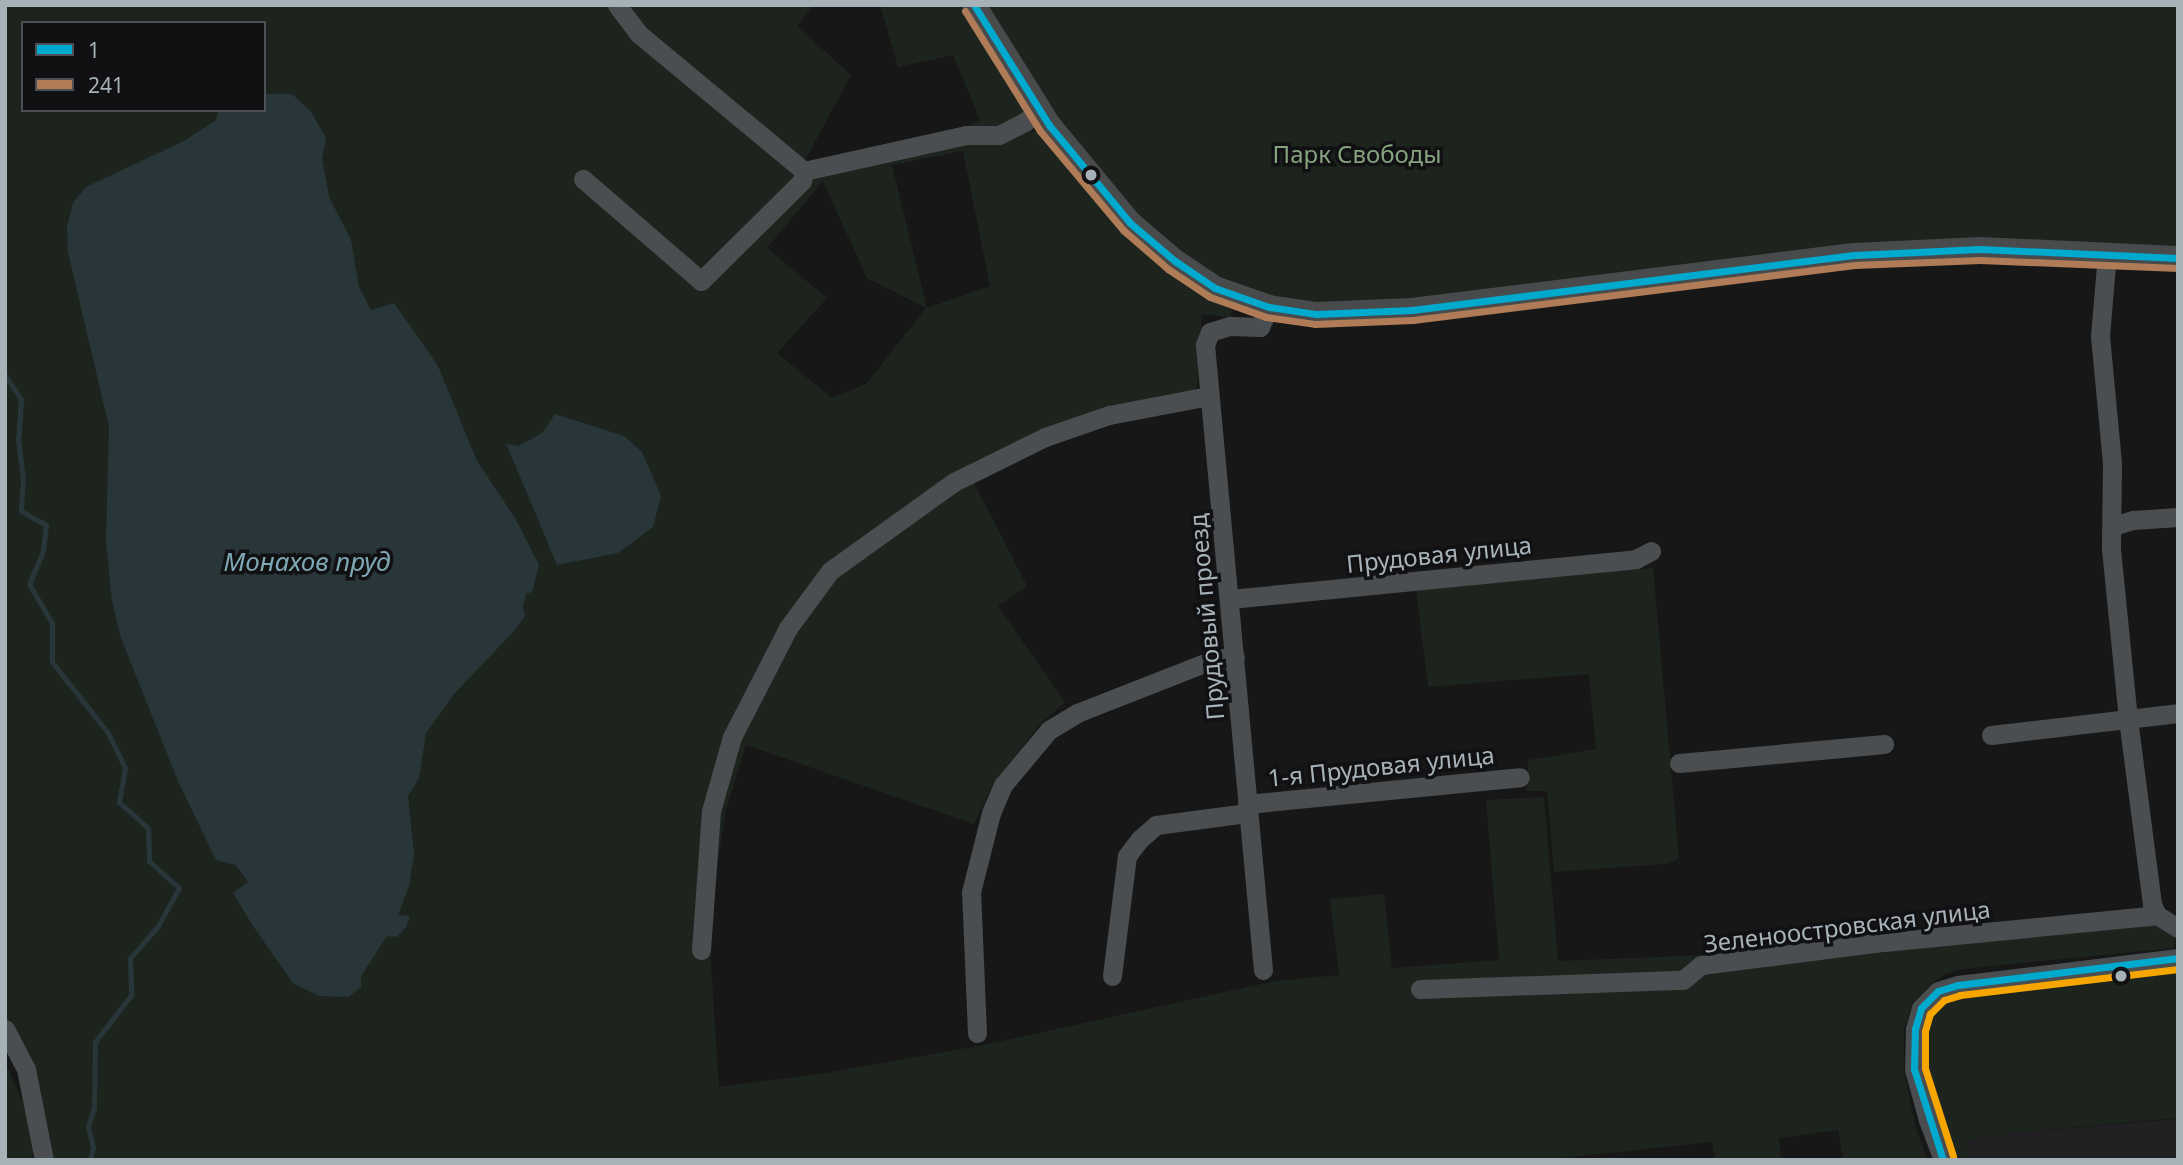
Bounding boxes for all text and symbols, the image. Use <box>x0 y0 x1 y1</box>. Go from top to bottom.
legend <box>21 21 266 112</box>
text: 1 <box>88 36 100 64</box>
text: 241 <box>88 71 124 99</box>
park label: Парк Свободы <box>1273 140 1441 168</box>
unlabelled marker <box>1084 168 1098 182</box>
street label: Прудовый проезд <box>1183 513 1229 721</box>
street label: Прудовая улица <box>1345 530 1533 578</box>
water label: Монахов пруд <box>224 546 390 578</box>
street label: 1-я Прудовая улица <box>1266 740 1496 792</box>
street label: Зеленоостровская улица <box>1702 894 1992 958</box>
unlabelled marker <box>2114 969 2128 983</box>

